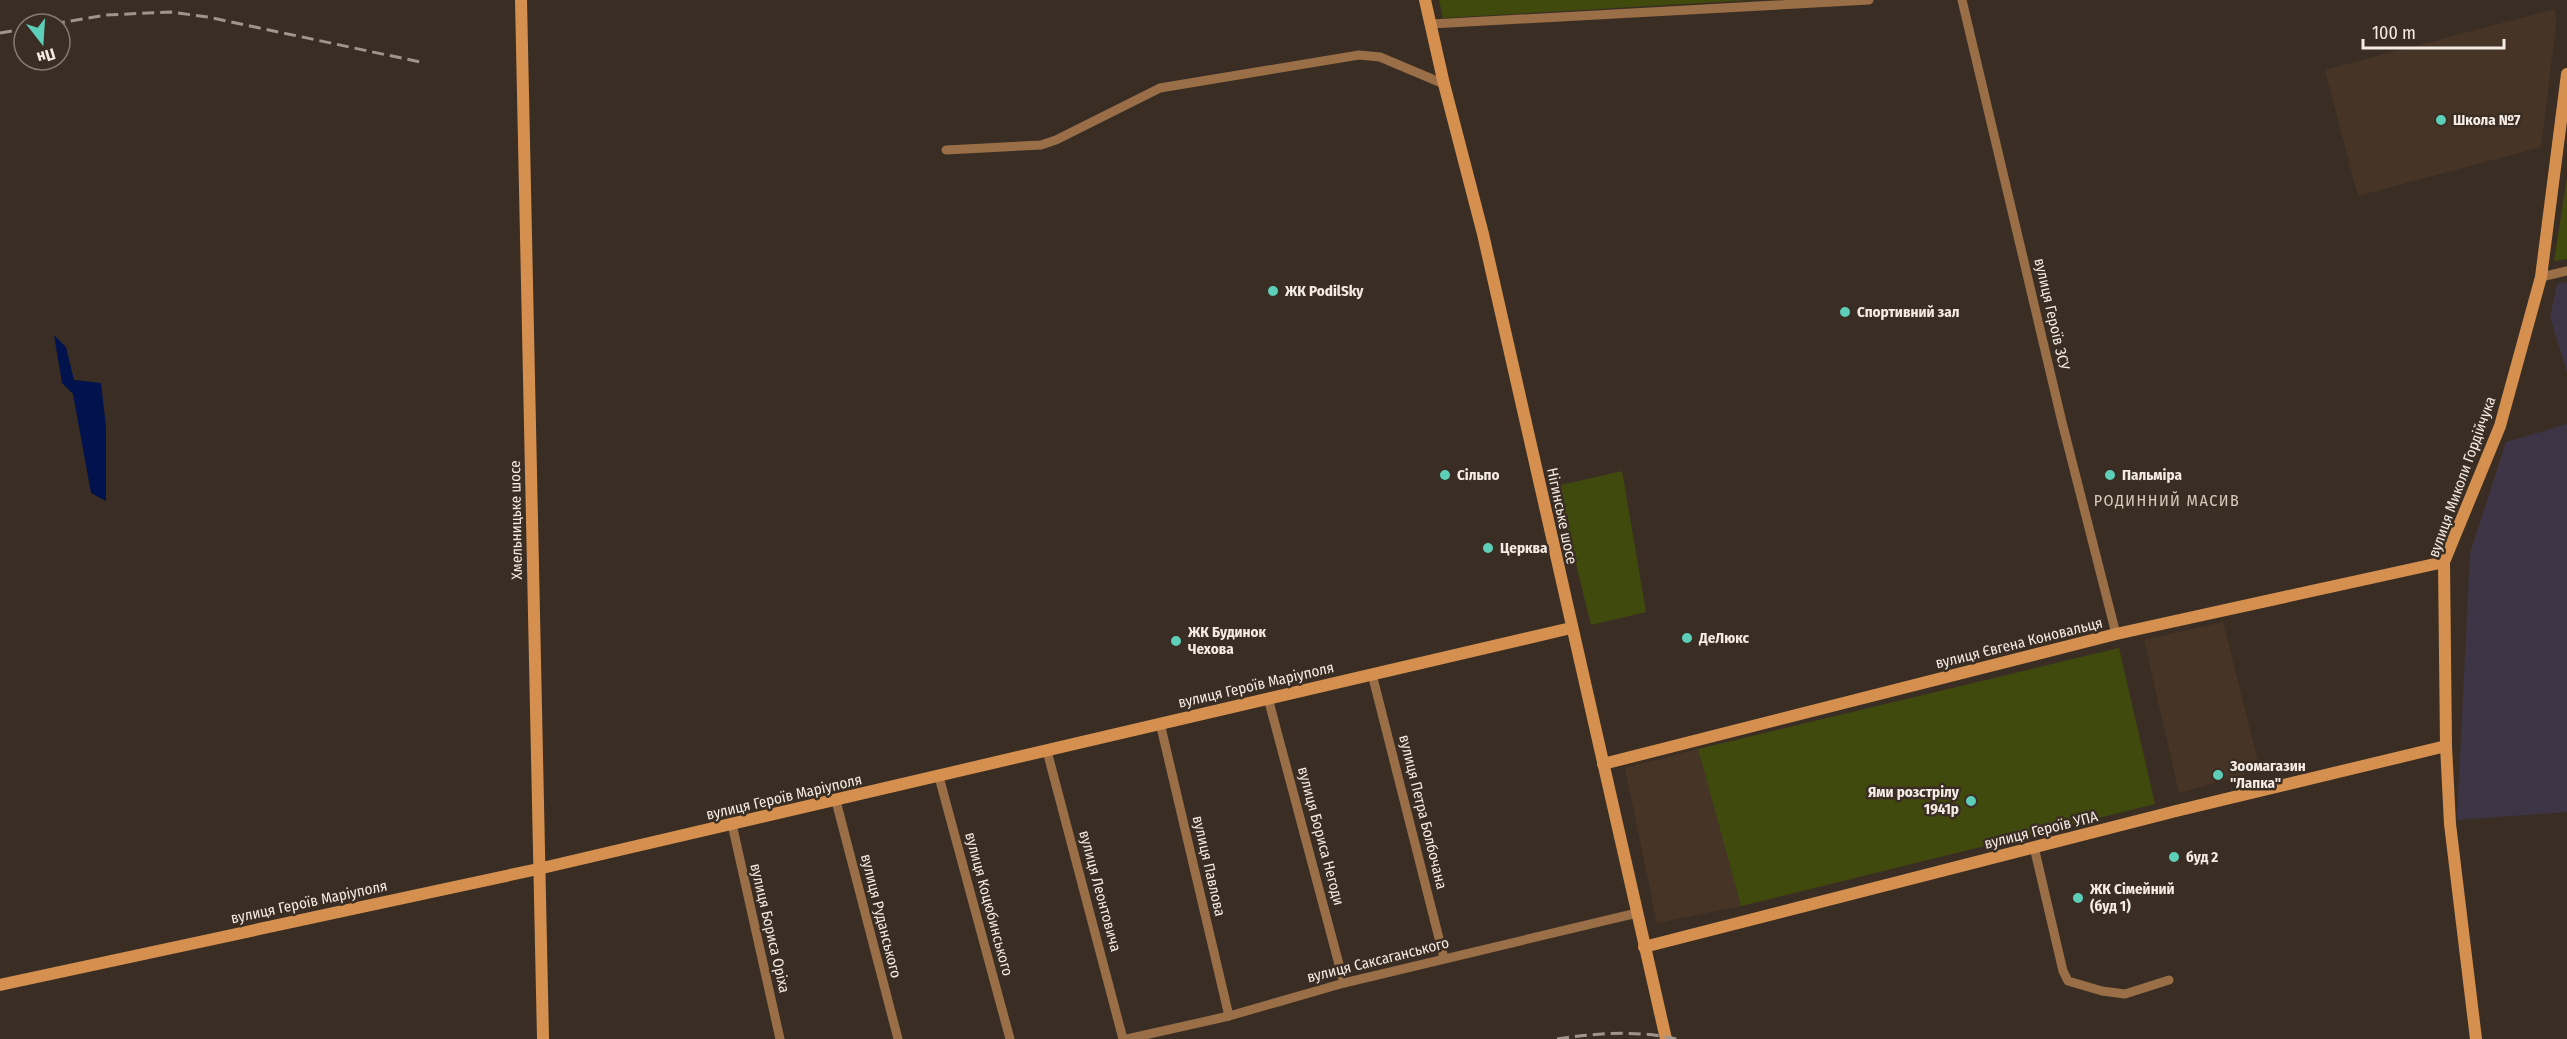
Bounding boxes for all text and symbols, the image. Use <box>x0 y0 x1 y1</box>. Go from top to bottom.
north arrow <box>12 12 72 72</box>
scale bar <box>2363 12 2504 50</box>
text: 100 m <box>2372 22 2416 44</box>
text: Пн <box>35 44 58 68</box>
place label: Школа №7 <box>2453 111 2521 129</box>
marker: Школа №7 <box>2434 113 2448 127</box>
street label: вулиця Героїв ЗСУ <box>2030 256 2074 372</box>
place label: ЖК PodilSky <box>1284 282 1364 300</box>
marker: ЖК PodilSky <box>1266 284 1280 298</box>
place label: Спортивний зал <box>1857 303 1959 321</box>
marker: Спортивний зал <box>1838 305 1852 319</box>
street label: вулиця Миколи Гордійчука <box>2424 394 2500 560</box>
street label: Хмельницьке шосе <box>506 460 526 580</box>
place label: Сільпо <box>1457 466 1500 484</box>
street label: Нігинське шосе <box>1543 466 1581 566</box>
place label: Пальміра <box>2122 466 2182 484</box>
marker: Сільпо <box>1438 468 1452 482</box>
marker: Пальміра <box>2103 468 2117 482</box>
district label: РОДИННИЙ МАСИВ <box>2094 491 2240 510</box>
place label: Церква <box>1500 539 1548 557</box>
marker: Церква <box>1481 541 1495 555</box>
street label: вулиця Євгена Коновальця <box>1934 614 2104 672</box>
place label: ЖК Будинок Чехова <box>1187 623 1267 658</box>
place label: ДеЛюкс <box>1698 629 1750 647</box>
marker: ДеЛюкс <box>1680 631 1694 645</box>
marker: ЖК Будинок Чехова <box>1169 634 1183 648</box>
street label: вулиця Героїв Маріуполя <box>1176 658 1336 712</box>
street label: вулиця Петра Болбочана <box>1395 733 1451 891</box>
place label: Зоомагазин "Лапка" <box>2229 757 2306 792</box>
street label: вулиця Бориса Негоди <box>1294 765 1348 907</box>
marker: Зоомагазин "Лапка" <box>2211 768 2225 782</box>
street label: вулиця Героїв Маріуполя <box>704 770 864 824</box>
place label: Ями розстрілу 1941р <box>1868 783 1960 818</box>
marker: Ями розстрілу 1941р <box>1964 794 1978 808</box>
street label: вулиця Героїв УПА <box>1982 807 2100 853</box>
street label: вулиця Павлова <box>1189 814 1229 918</box>
street label: вулиця Леонтовича <box>1075 828 1125 954</box>
street label: вулиця Коцюбинського <box>961 830 1017 978</box>
place label: буд 2 <box>2186 848 2218 866</box>
marker: буд 2 <box>2167 850 2181 864</box>
street label: вулиця Руданського <box>857 852 905 980</box>
street label: вулиця Бориса Оріха <box>746 861 794 995</box>
street label: вулиця Героїв Маріуполя <box>229 877 389 927</box>
place label: ЖК Сімейний (буд 1) <box>2089 880 2175 915</box>
marker: ЖК Сімейний (буд 1) <box>2071 891 2085 905</box>
street label: вулиця Саксаганського <box>1305 934 1451 986</box>

